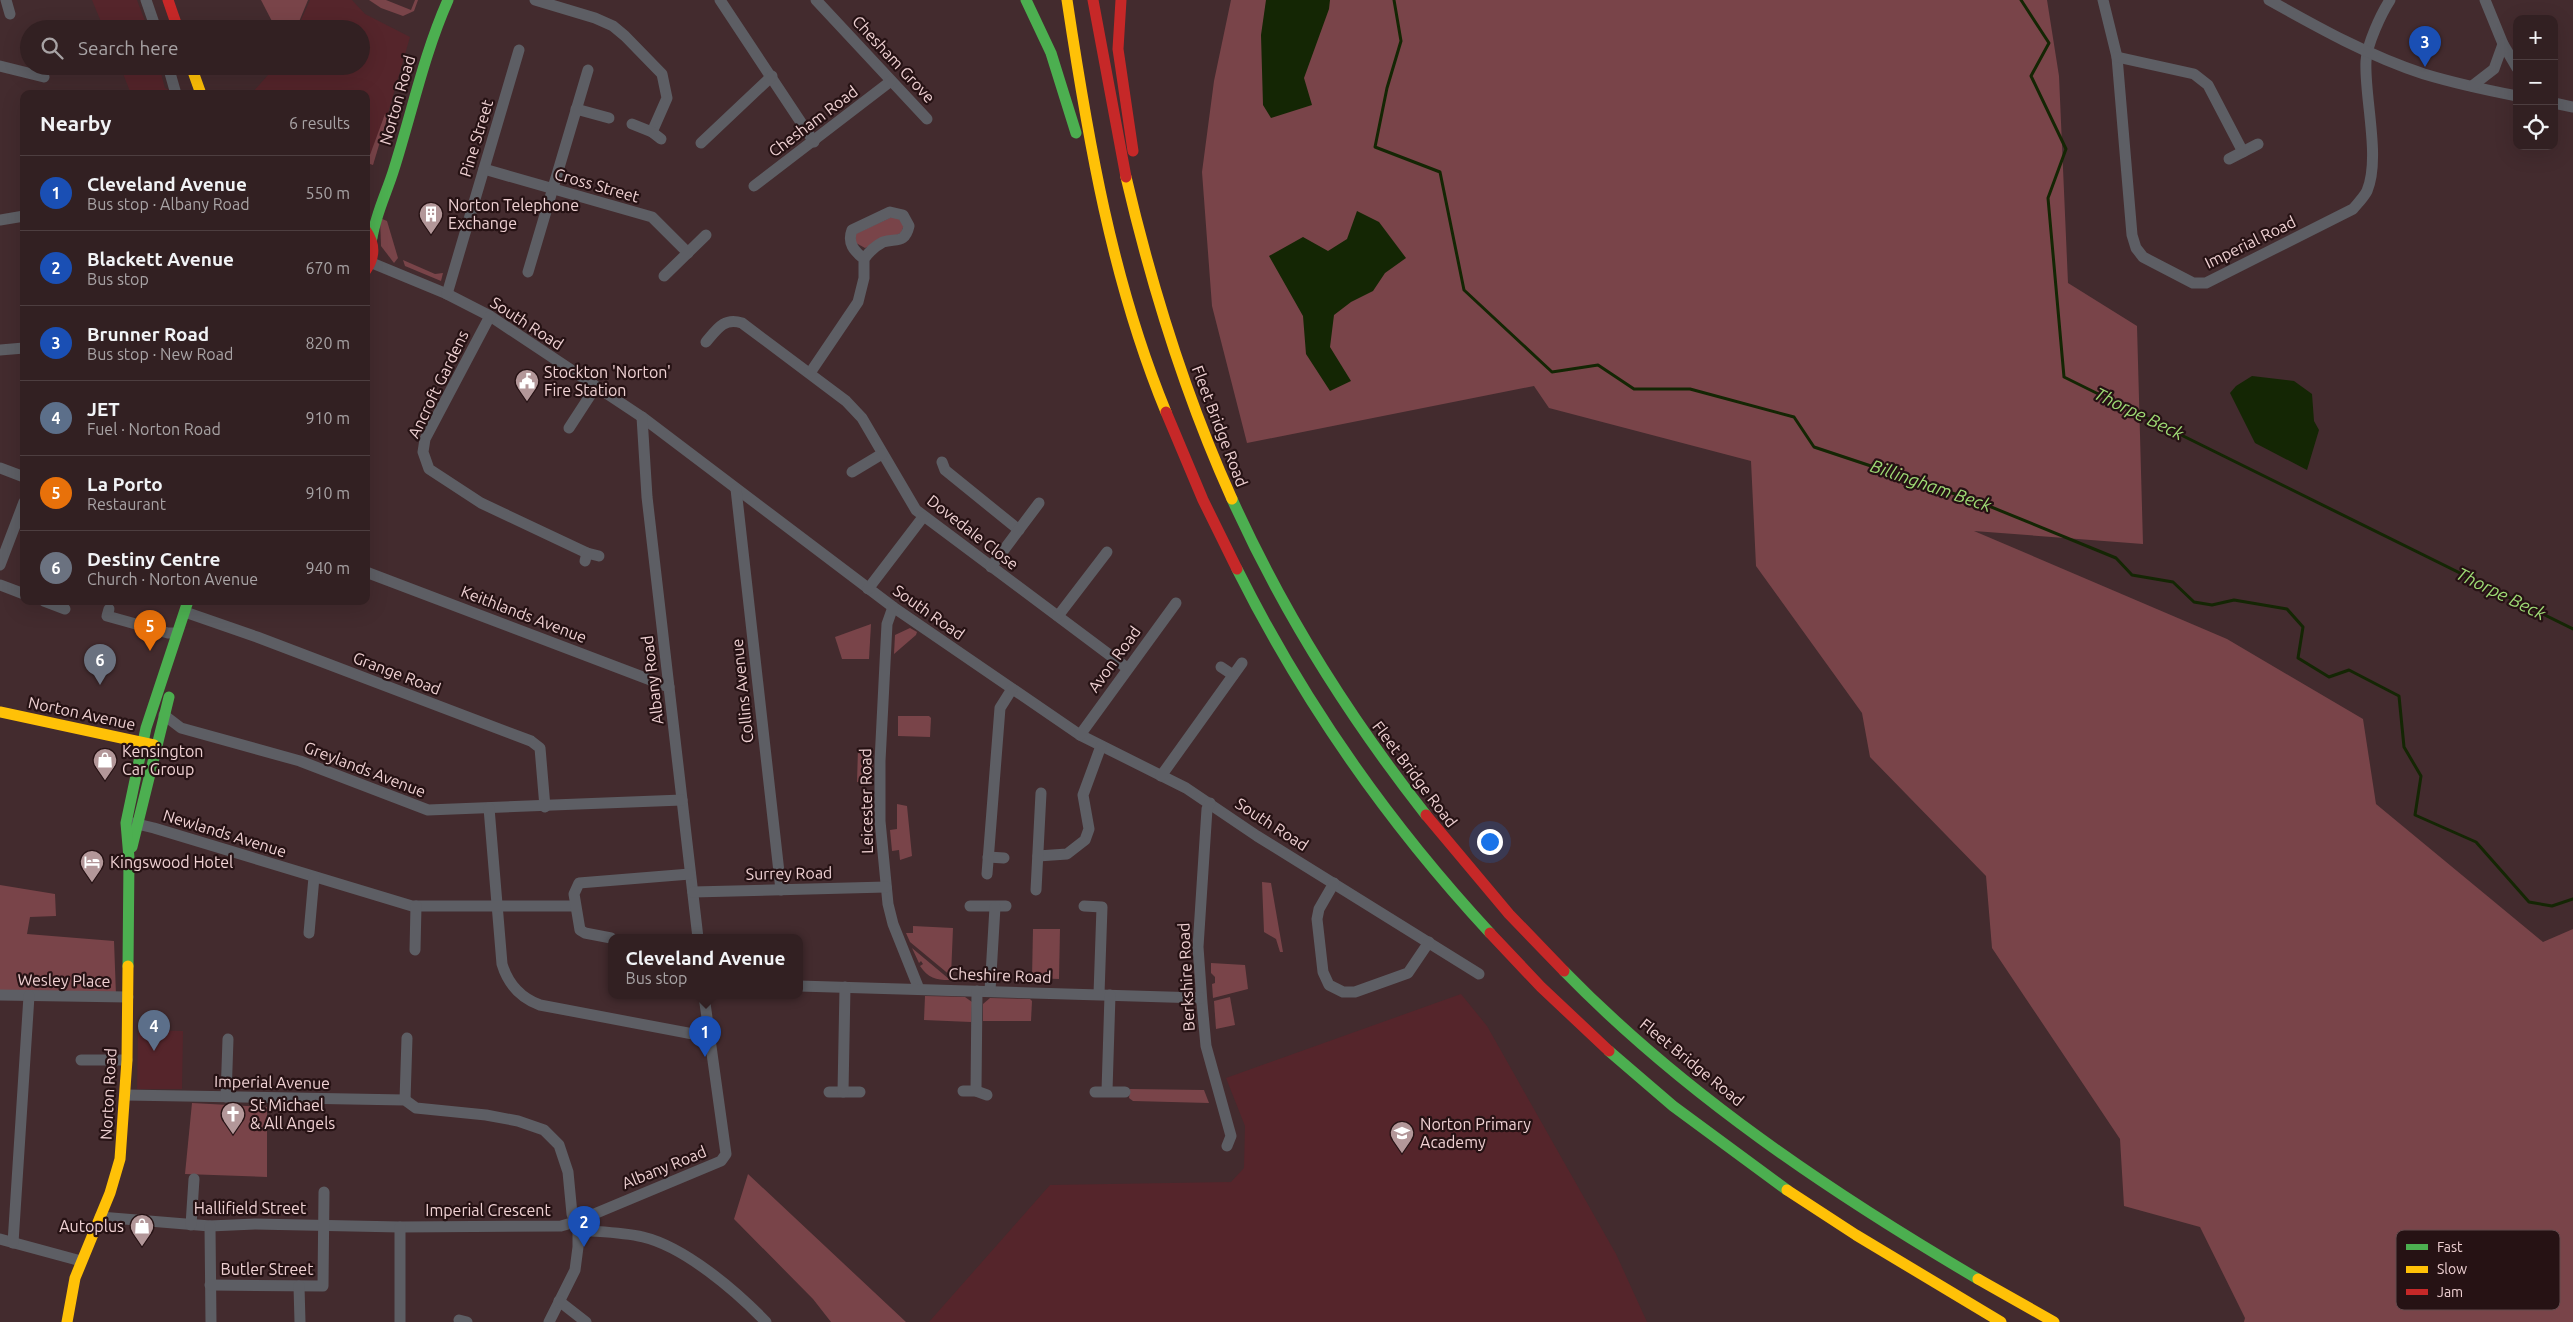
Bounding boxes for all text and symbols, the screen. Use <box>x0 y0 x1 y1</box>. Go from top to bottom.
street label: Chesham Grove <box>849 12 939 106</box>
map controls <box>2513 15 2558 150</box>
button: + <box>2513 15 2558 60</box>
search box <box>20 20 370 75</box>
pin: 3 <box>2409 26 2441 67</box>
icon: search <box>38 34 66 62</box>
text: Search here <box>78 37 178 59</box>
street label: Norton Road <box>376 53 418 147</box>
button: − <box>2513 60 2558 105</box>
street label: Chesham Road <box>765 82 861 160</box>
street label: Pine Street <box>456 97 496 179</box>
button: locate <box>2513 105 2558 150</box>
text: Nearby <box>40 111 111 135</box>
text: 6 results <box>289 114 350 132</box>
street label: Cross Street <box>552 164 642 206</box>
text: Cleveland Avenue <box>87 173 247 195</box>
text: 1 <box>51 184 61 202</box>
text: 550 m <box>305 184 350 202</box>
text: Bus stop · Albany Road <box>87 195 250 213</box>
place label: Norton Telephone Exchange <box>448 196 579 232</box>
building icon: Norton Telephone Exchange <box>418 201 444 235</box>
street label: Imperial Road <box>2202 212 2298 272</box>
text: Blackett Avenue <box>87 248 234 270</box>
text: 2 <box>51 259 61 277</box>
text: 670 m <box>305 259 350 277</box>
text: Bus stop <box>87 270 149 288</box>
street label: South Road <box>487 293 567 353</box>
text: Brunner Road <box>87 323 209 345</box>
street label: Ancroft Gardens <box>404 327 472 441</box>
text: 3 <box>51 334 61 352</box>
text: 820 m <box>305 334 350 352</box>
text: Bus stop · New Road <box>87 345 233 363</box>
place label: Stockton 'Norton' Fire Station <box>544 363 671 399</box>
street label: Fleet Bridge Road <box>1189 363 1251 489</box>
public building icon: Stockton 'Norton' Fire Station <box>514 368 540 402</box>
water label: Thorpe Beck <box>2091 383 2188 444</box>
text: JET <box>87 398 120 420</box>
text: 4 <box>51 409 61 427</box>
text: 910 m <box>305 409 350 427</box>
text: Fuel · Norton Road <box>87 420 221 438</box>
water label: Billingham Beck <box>1868 455 1995 515</box>
text: La Porto <box>87 473 163 495</box>
text: 5 <box>51 484 61 502</box>
text: 910 m <box>305 484 350 502</box>
street label: Dovedale Close <box>924 491 1022 573</box>
text: Restaurant <box>87 495 166 513</box>
text: Destiny Centre <box>87 548 221 570</box>
text: 6 <box>51 559 61 577</box>
text: 940 m <box>305 559 350 577</box>
water label: Thorpe Beck <box>2453 563 2550 624</box>
text: Church · Norton Avenue <box>87 570 258 588</box>
street label: South Road <box>890 581 968 643</box>
street label: Keithlands Avenue <box>459 582 589 646</box>
pin: 5 <box>134 610 166 651</box>
street label: Avon Road <box>1084 623 1144 695</box>
street label: Albany Road <box>638 635 666 725</box>
street label: Collins Avenue <box>728 638 756 744</box>
pin: 6 <box>84 644 116 685</box>
street label: Grange Road <box>351 648 443 698</box>
street label: Norton Avenue <box>27 693 137 733</box>
street label: Fleet Bridge Road <box>1369 717 1461 831</box>
street label: Greylands Avenue <box>302 738 428 800</box>
place label: Kensington Car Group <box>122 742 203 778</box>
shop icon: Kensington Car Group <box>92 747 118 781</box>
street label: Leicester Road <box>856 748 876 854</box>
street label: South Road <box>1232 794 1312 854</box>
street label: Newlands Avenue <box>161 806 289 860</box>
your location <box>1477 829 1503 855</box>
hotel icon: Kingswood Hotel <box>79 849 105 883</box>
place label: Kingswood Hotel <box>110 853 233 871</box>
street label: Surrey Road <box>745 863 833 883</box>
street label: Berkshire Road <box>1174 922 1198 1032</box>
popup <box>608 934 803 999</box>
text: Cleveland Avenue <box>626 947 785 969</box>
street label: Cheshire Road <box>948 964 1052 986</box>
text: Bus stop <box>626 969 687 987</box>
street label: Wesley Place <box>17 970 111 990</box>
pin: 4 <box>138 1010 170 1051</box>
street label: Fleet Bridge Road <box>1636 1015 1748 1109</box>
pin: 1 <box>689 1016 721 1057</box>
street label: Norton Road <box>97 1048 119 1140</box>
street label: Imperial Avenue <box>214 1072 330 1092</box>
place label: St Michael & All Angels <box>250 1096 335 1132</box>
church icon: St Michael & All Angels <box>220 1101 246 1135</box>
place label: Norton Primary Academy <box>1420 1115 1531 1151</box>
school or university icon: Norton Primary Academy <box>1389 1120 1415 1154</box>
street label: Albany Road <box>619 1142 709 1192</box>
street label: Hallifield Street <box>194 1199 307 1217</box>
street label: Imperial Crescent <box>425 1201 551 1219</box>
pin: 2 <box>568 1206 600 1247</box>
shop icon: Autoplus <box>129 1213 155 1247</box>
place label: Autoplus <box>59 1217 124 1235</box>
legend <box>2396 1230 2560 1310</box>
text: Fast <box>2437 1239 2463 1255</box>
street label: Butler Street <box>220 1260 314 1278</box>
text: Slow <box>2437 1261 2467 1277</box>
text: Jam <box>2437 1284 2463 1300</box>

